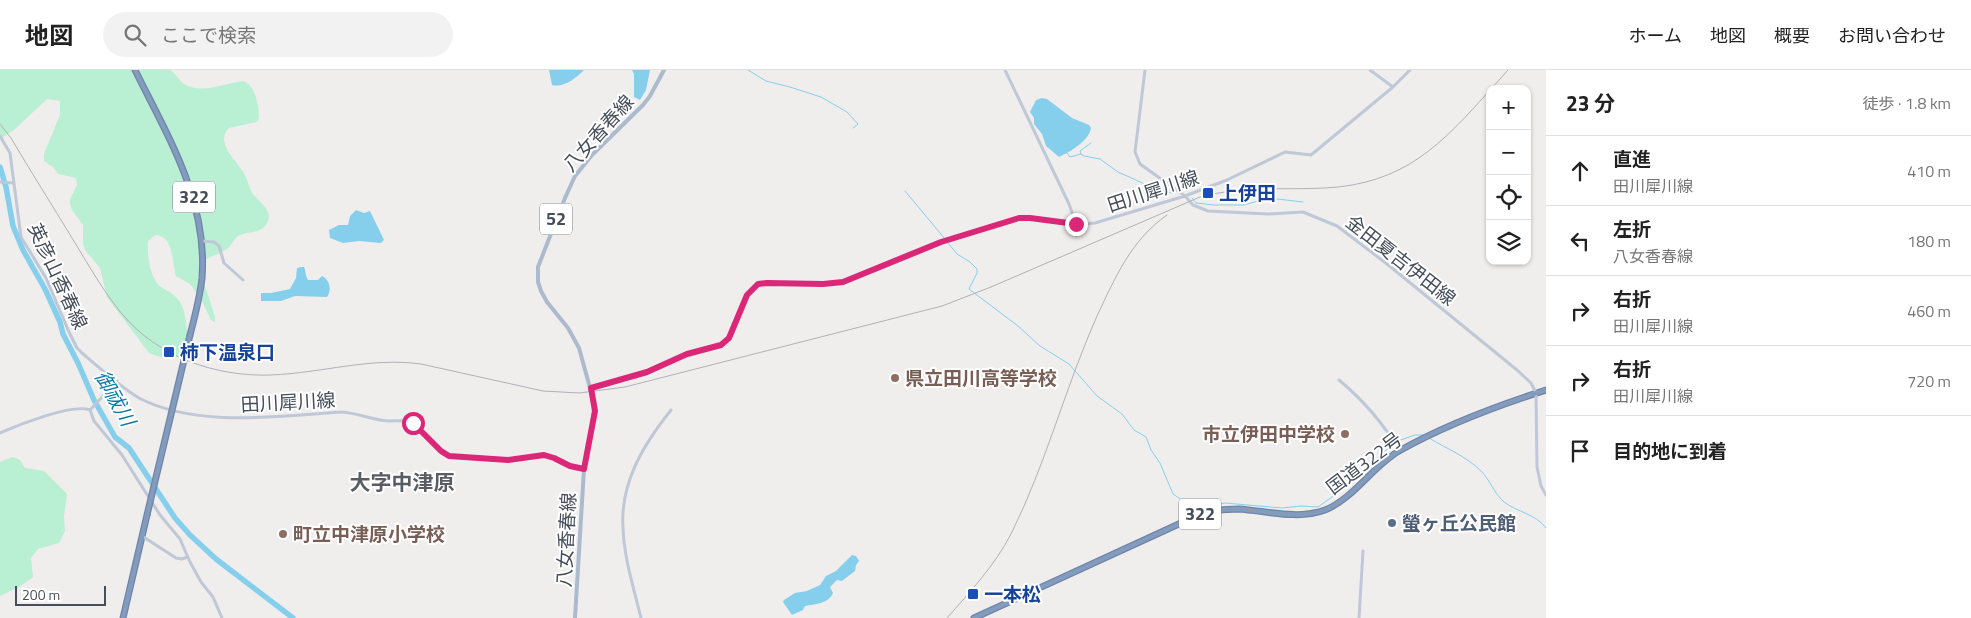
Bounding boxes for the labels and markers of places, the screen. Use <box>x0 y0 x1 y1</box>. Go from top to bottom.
place label: 上伊田 <box>1219 178 1276 207</box>
marker: 上伊田 <box>1201 186 1215 200</box>
place label: 柿下温泉口 <box>180 337 275 366</box>
marker: 柿下温泉口 <box>162 345 176 359</box>
place label: 県立田川高等学校 <box>905 363 1057 392</box>
marker: 県立田川高等学校 <box>889 372 901 384</box>
place label: 市立伊田中学校 <box>1202 419 1335 448</box>
marker: 市立伊田中学校 <box>1339 428 1351 440</box>
place label: 螢ヶ丘公民館 <box>1402 508 1516 537</box>
marker: 螢ヶ丘公民館 <box>1386 517 1398 529</box>
place label: 町立中津原小学校 <box>293 519 445 548</box>
marker: 町立中津原小学校 <box>277 528 289 540</box>
place label: 一本松 <box>984 579 1041 608</box>
marker: 一本松 <box>966 587 980 601</box>

